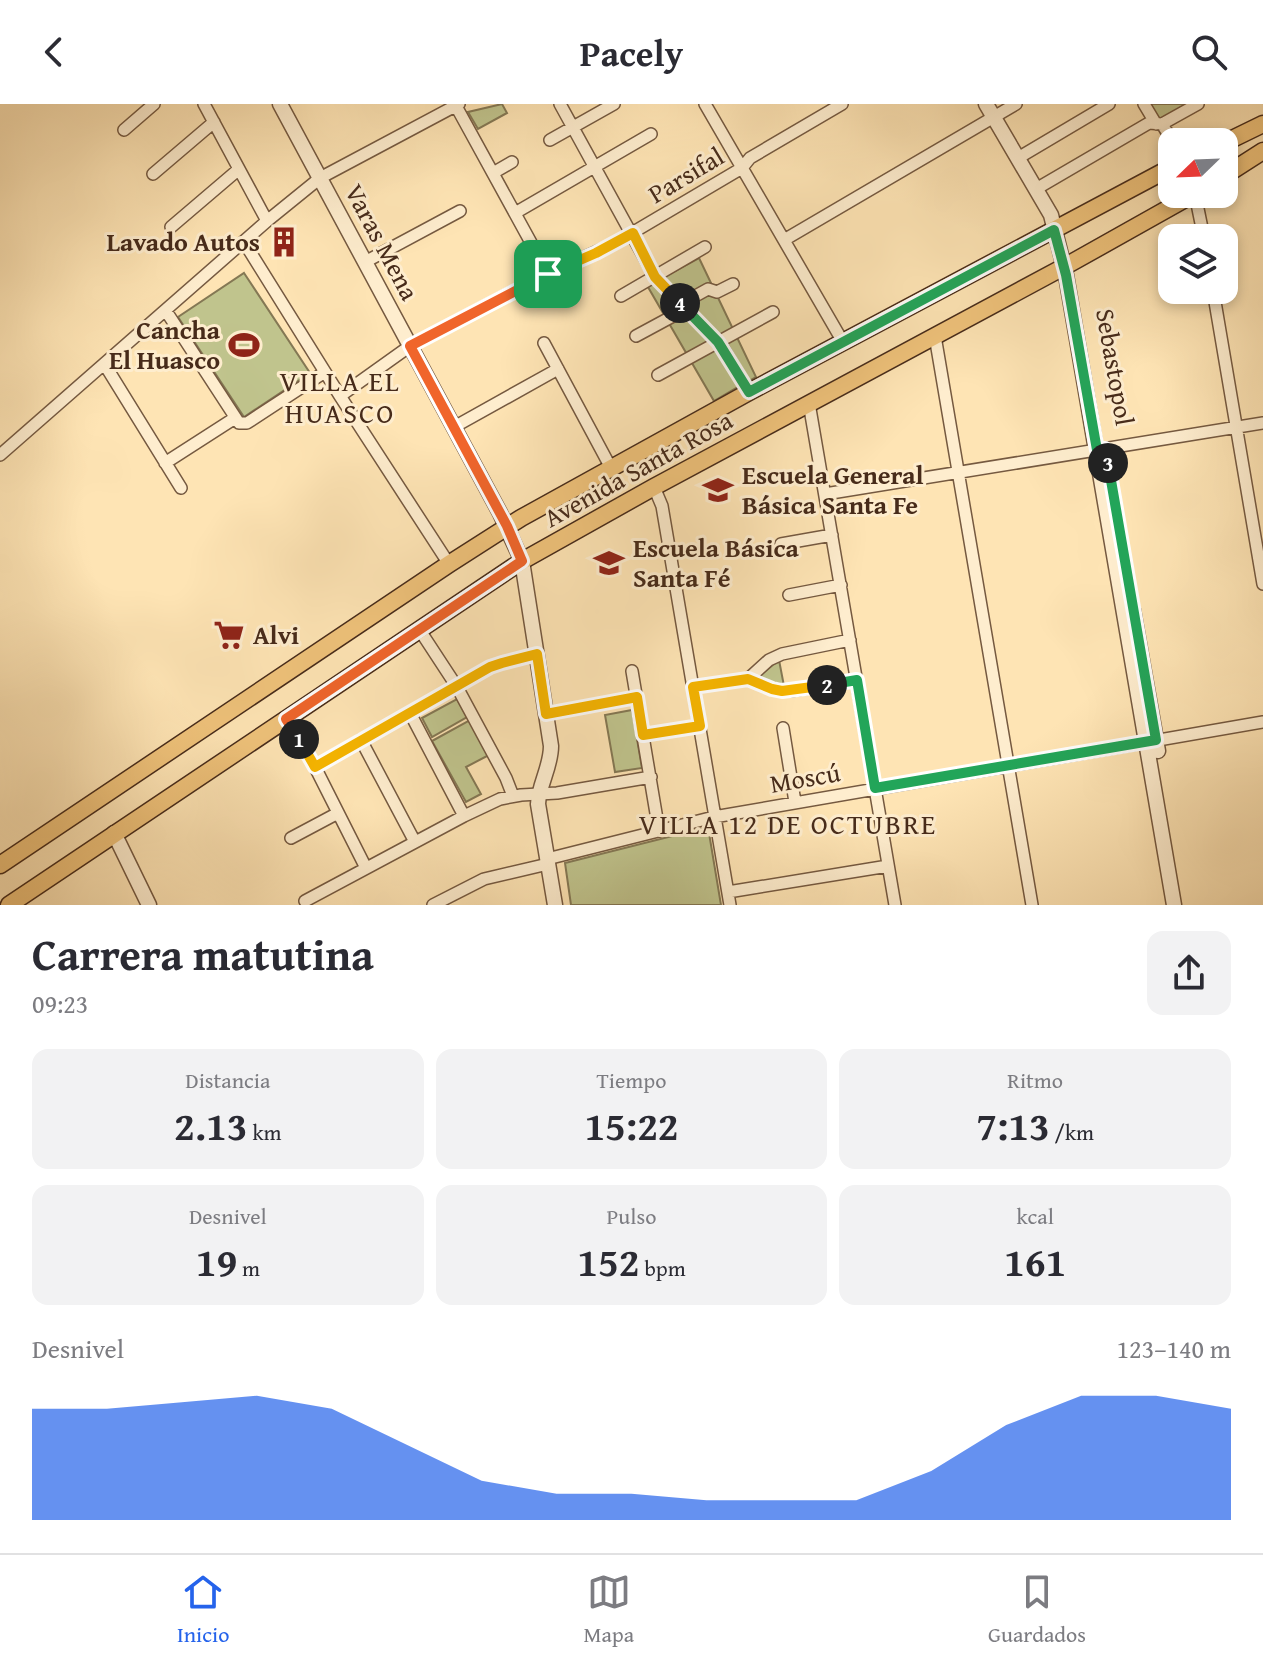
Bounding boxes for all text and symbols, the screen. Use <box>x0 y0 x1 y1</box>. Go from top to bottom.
text: Pacely <box>580 26 683 79</box>
icon: back <box>32 30 76 74</box>
icon: search <box>1187 30 1231 74</box>
north arrow <box>1158 128 1238 208</box>
map controls <box>1158 128 1238 304</box>
street label: Parsifal <box>640 137 731 213</box>
street label: Varas Mena <box>335 177 430 308</box>
place label: Lavado Autos <box>107 222 260 261</box>
button: layers <box>1158 224 1238 304</box>
building icon: Lavado Autos <box>267 225 301 259</box>
pin <box>514 240 582 308</box>
icon: arrive <box>526 252 570 296</box>
pin: 4 <box>660 283 700 323</box>
text: 4 <box>674 287 686 319</box>
street label: Sebastopol <box>1086 305 1145 428</box>
place label: Cancha El Huasco <box>109 310 221 379</box>
sports icon: Cancha El Huasco <box>227 328 261 362</box>
district label: VILLA EL HUASCO <box>279 360 401 433</box>
street label: Avenida Santa Rosa <box>536 400 740 537</box>
pin: 3 <box>1088 443 1128 483</box>
text: 3 <box>1102 447 1114 479</box>
place label: Escuela General Básica Santa Fe <box>742 455 924 524</box>
school or university icon: Escuela General Básica Santa Fe <box>701 473 735 507</box>
place label: Escuela Básica Santa Fé <box>633 528 800 597</box>
school or university icon: Escuela Básica Santa Fé <box>592 546 626 580</box>
place label: Alvi <box>253 615 299 654</box>
supermarket icon: Alvi <box>212 618 246 652</box>
pin: 2 <box>807 665 847 705</box>
text: 2 <box>821 669 833 701</box>
pin: 1 <box>279 719 319 759</box>
text: 1 <box>293 723 305 755</box>
street label: Moscú <box>767 752 843 803</box>
district label: VILLA 12 DE OCTUBRE <box>639 803 937 844</box>
text: Carrera matutina <box>32 922 374 986</box>
button: share <box>1147 931 1231 1015</box>
text: 09:23 <box>32 984 88 1023</box>
text: Distancia <box>185 1064 270 1096</box>
text: Tiempo <box>597 1064 666 1096</box>
text: Ritmo <box>1007 1064 1063 1096</box>
text: 2.13 <box>174 1096 248 1155</box>
text: 15:22 <box>584 1096 679 1155</box>
text: 7:13 <box>976 1096 1050 1155</box>
text: km <box>248 1116 282 1148</box>
text: /km <box>1050 1116 1094 1148</box>
text: Desnivel <box>189 1200 267 1232</box>
text: Pulso <box>607 1200 656 1232</box>
text: kcal <box>1016 1200 1054 1232</box>
text: 19 <box>196 1232 237 1291</box>
text: 152 <box>577 1232 640 1291</box>
text: 161 <box>1004 1232 1066 1291</box>
text: m <box>237 1252 260 1284</box>
text: bpm <box>640 1252 686 1284</box>
text: Desnivel <box>32 1329 124 1368</box>
text: 123–140 m <box>1117 1329 1231 1368</box>
tab: Inicio <box>177 1570 229 1650</box>
tab: Mapa <box>583 1570 634 1650</box>
tab: Guardados <box>988 1570 1086 1650</box>

